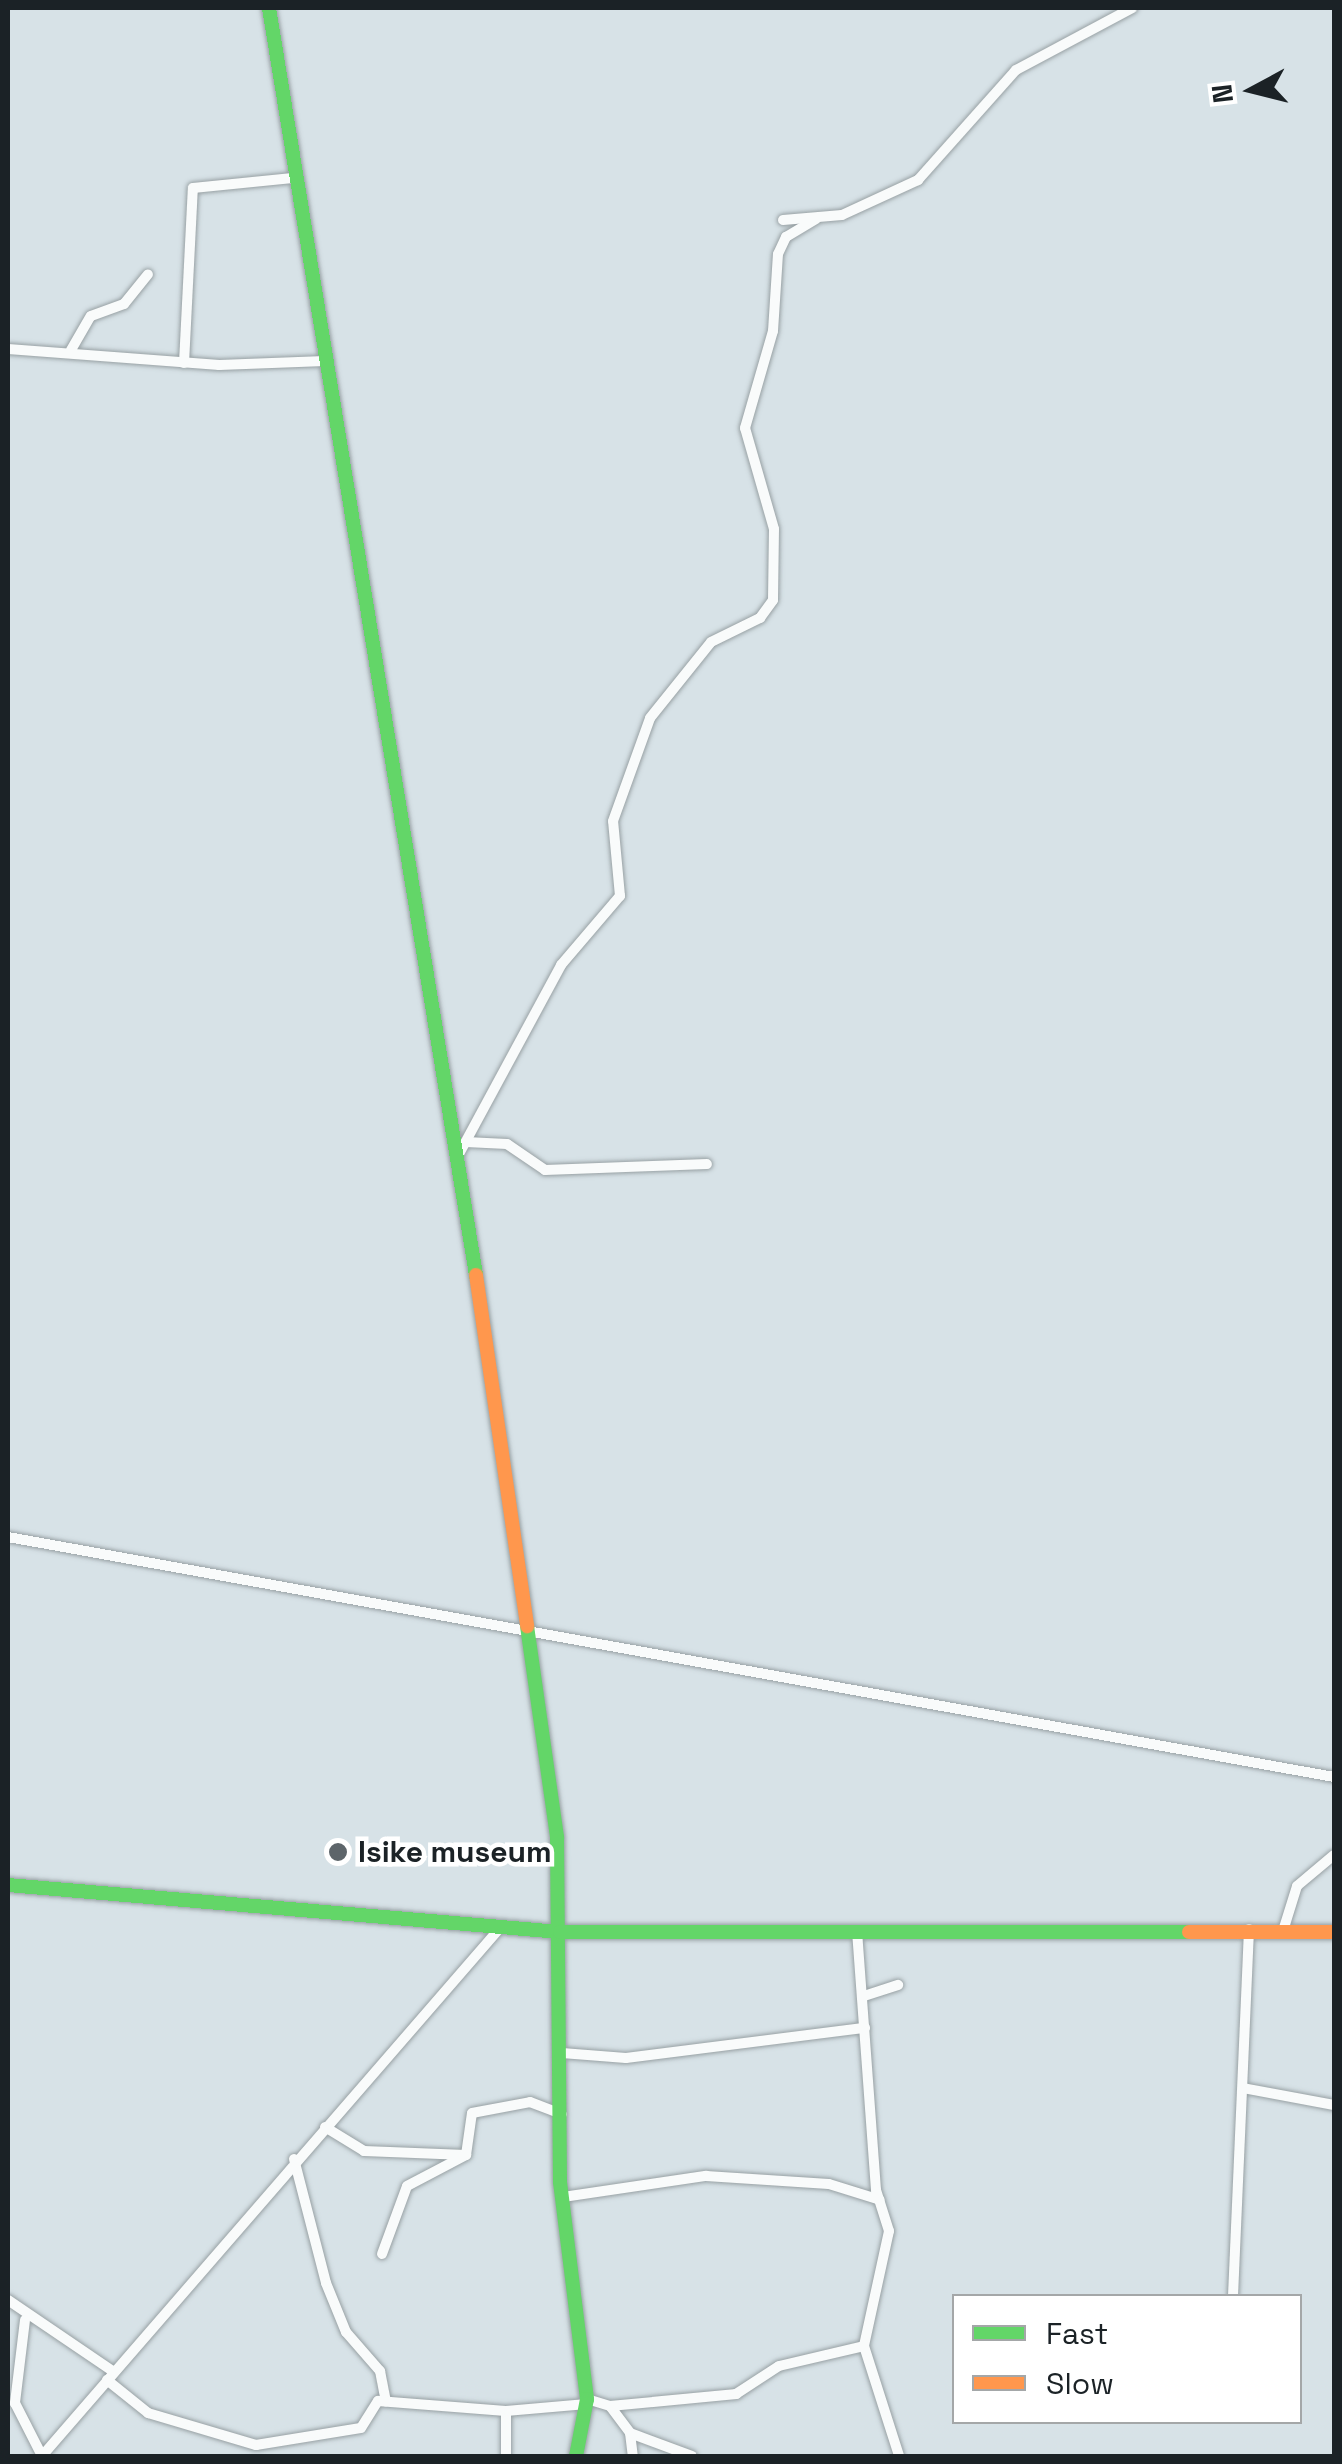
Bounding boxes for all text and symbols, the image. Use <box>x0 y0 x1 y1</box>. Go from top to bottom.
north arrow <box>1202 40 1302 140</box>
text: N <box>1203 82 1241 105</box>
place label: Isike museum <box>358 1834 552 1870</box>
marker: Isike museum <box>327 1841 349 1863</box>
legend <box>952 2294 1302 2424</box>
text: Fast <box>1046 2314 1108 2353</box>
text: Slow <box>1046 2364 1114 2403</box>

